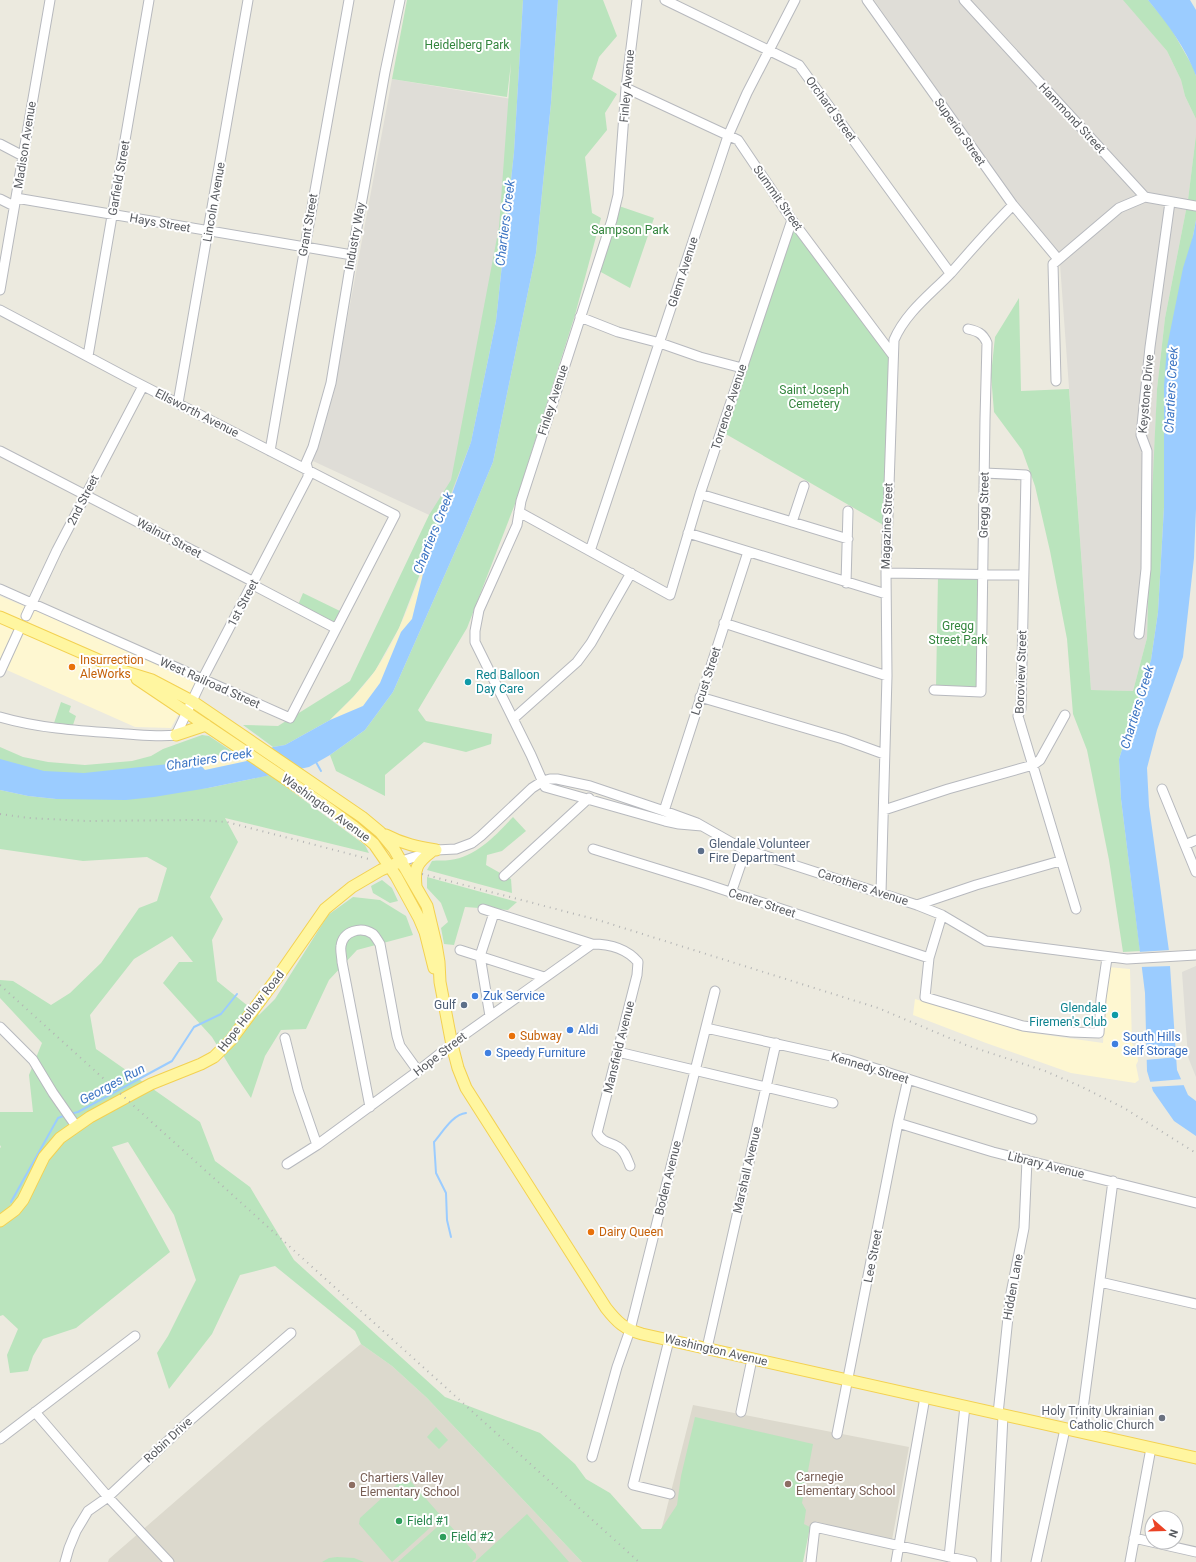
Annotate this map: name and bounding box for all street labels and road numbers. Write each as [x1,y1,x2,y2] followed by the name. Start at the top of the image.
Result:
[617,49,637,123] street label: Finley Avenue
[803,74,859,144] street label: Orchard Street
[1036,80,1108,156] street label: Hammond Street
[932,95,989,169] street label: Superior Street
[11,100,39,190] street label: Madison Avenue
[105,139,133,217] street label: Garfield Street
[200,161,228,243] street label: Lincoln Avenue
[750,163,806,233] street label: Summit Street
[296,192,320,258] street label: Grant Street
[342,201,368,271] street label: Industry Way
[128,211,192,235] street label: Hays Street
[665,235,701,309] street label: Glenn Avenue
[1136,354,1156,434] street label: Keystone Drive
[709,362,749,452] street label: Torrence Avenue
[535,363,571,437] street label: Finley Avenue
[153,386,241,440] street label: Ellsworth Avenue
[64,472,102,528] street label: 2nd Street
[976,472,992,538] street label: Gregg Street
[878,482,896,570] street label: Magazine Street
[134,515,204,561] street label: Walnut Street
[225,577,261,629] street label: 1st Street
[1013,630,1029,714] street label: Boroview Street
[688,645,724,717] street label: Locust Street
[158,655,262,711] street label: West Railroad Street
[279,771,373,845] street label: Washington Avenue
[816,866,910,908] street label: Carothers Avenue
[727,886,797,920] street label: Center Street
[215,968,287,1054] street label: Hope Hollow Road
[601,999,637,1095] street label: Mansfield Avenue
[411,1029,469,1079] street label: Hope Street
[829,1050,911,1086] street label: Kennedy Street
[730,1125,764,1215] street label: Marshall Avenue
[652,1139,684,1217] street label: Boden Avenue
[1006,1149,1086,1181] street label: Library Avenue
[861,1228,885,1284] street label: Lee Street
[1000,1253,1026,1321] street label: Hidden Lane
[663,1331,769,1369] street label: Washington Avenue
[141,1414,195,1466] street label: Robin Drive

